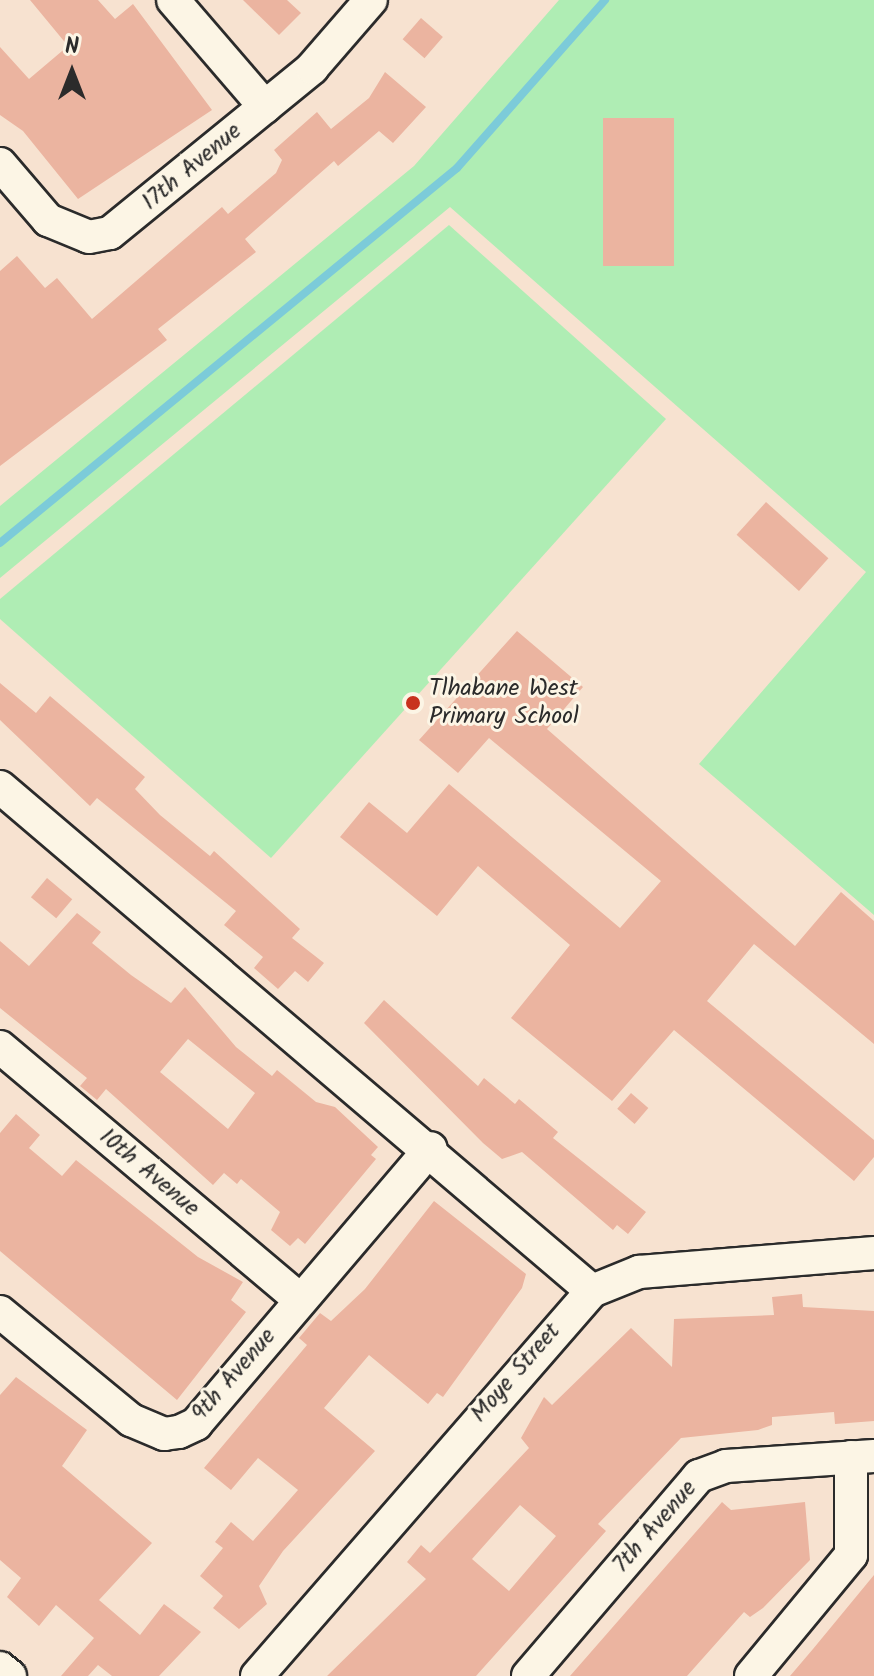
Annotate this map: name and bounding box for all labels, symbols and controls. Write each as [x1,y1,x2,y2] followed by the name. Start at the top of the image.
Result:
[65,30,79,65] text: N
[32,32,112,112] north arrow
[136,117,248,217] street label: 17th Avenue
[429,675,579,731] place label: Tlhabane West Primary School
[404,694,422,712] marker: Tlhabane West Primary School
[93,1123,205,1223] street label: 10th Avenue
[465,1317,567,1429] street label: Moye Street
[186,1322,282,1428] street label: 9th Avenue
[607,1475,703,1579] street label: 7th Avenue

